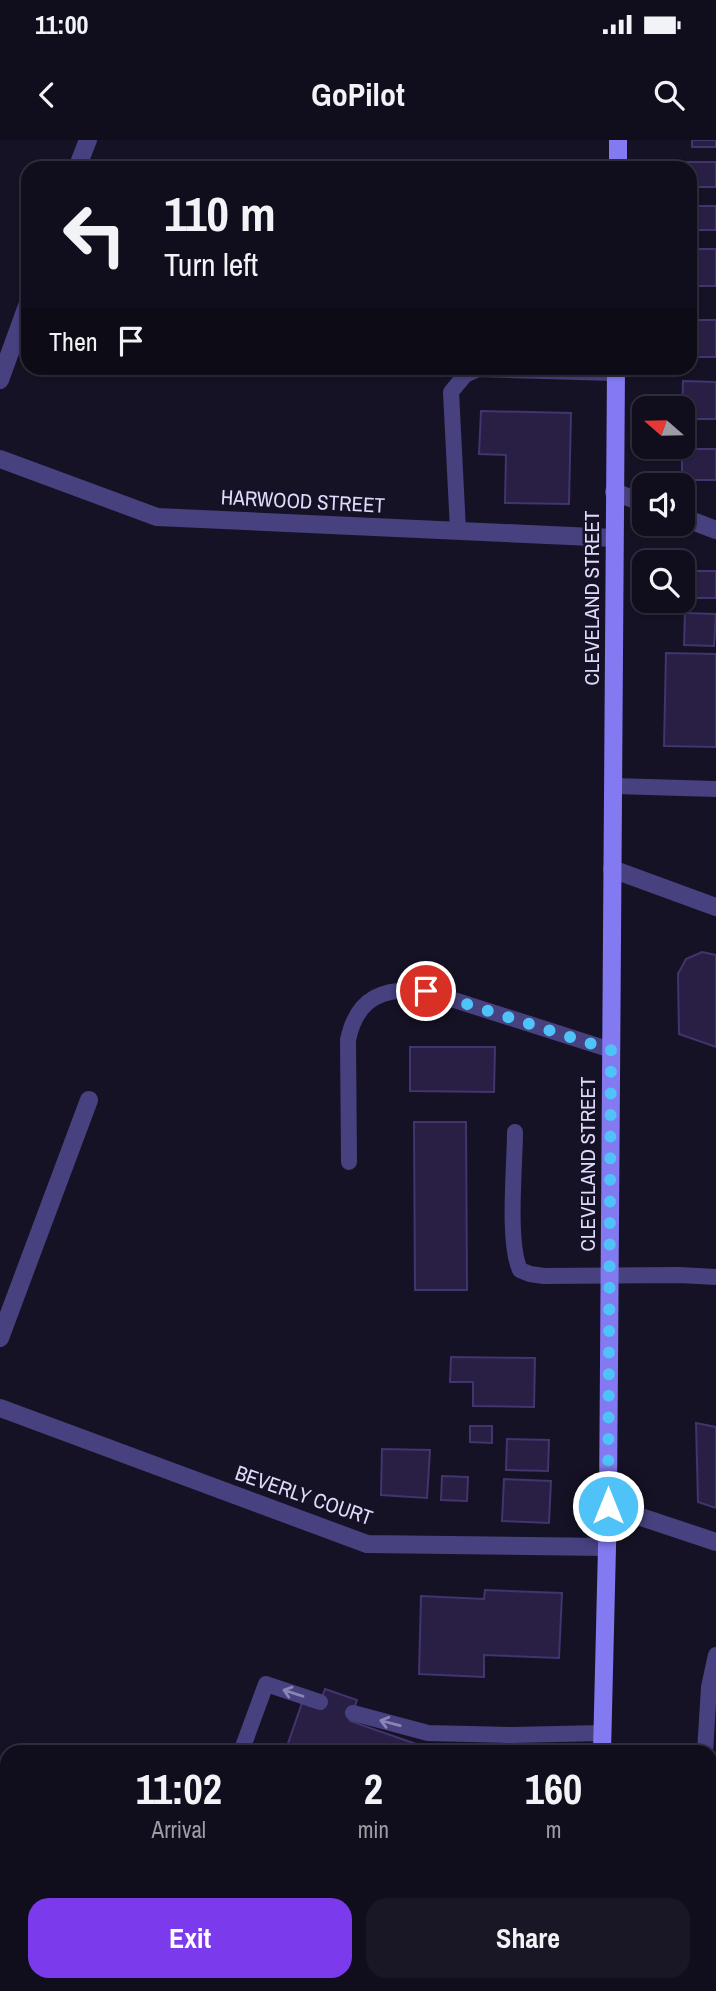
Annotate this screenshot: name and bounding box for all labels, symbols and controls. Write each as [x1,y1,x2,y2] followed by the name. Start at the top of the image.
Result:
[35,7,88,42] text: 11:00
[311,73,405,116] text: GoPilot
[28,76,66,114] icon: back
[650,76,688,114] icon: search
[164,180,276,246] text: 110 m
[49,189,140,280] icon: left
[164,243,258,286] text: Turn left
[112,322,150,360] icon: arrive
[49,324,98,359] text: Then
[632,396,695,458] north arrow
[632,396,695,613] map controls
[632,473,695,536] button: sound
[220,482,386,520] street label: HARWOOD STREET
[577,510,606,686] street label: CLEVELAND STREET
[632,550,695,613] button: search
[396,961,456,1021] pin
[407,972,445,1010] icon: arrive
[573,1076,602,1252] street label: CLEVELAND STREET
[231,1458,377,1532] street label: BEVERLY COURT
[571,1469,645,1543] position arrow
[282,1686,304,1699] one-way arrow
[380,1716,402,1729] one-way arrow
[136,1761,222,1817] text: 11:02
[364,1761,383,1817] text: 2
[525,1761,582,1817] text: 160
[152,1814,206,1845] text: Arrival
[358,1814,389,1845] text: min
[546,1814,561,1845] text: m
[28,1898,352,1978] button: Exit
[366,1898,690,1978] button: Share

